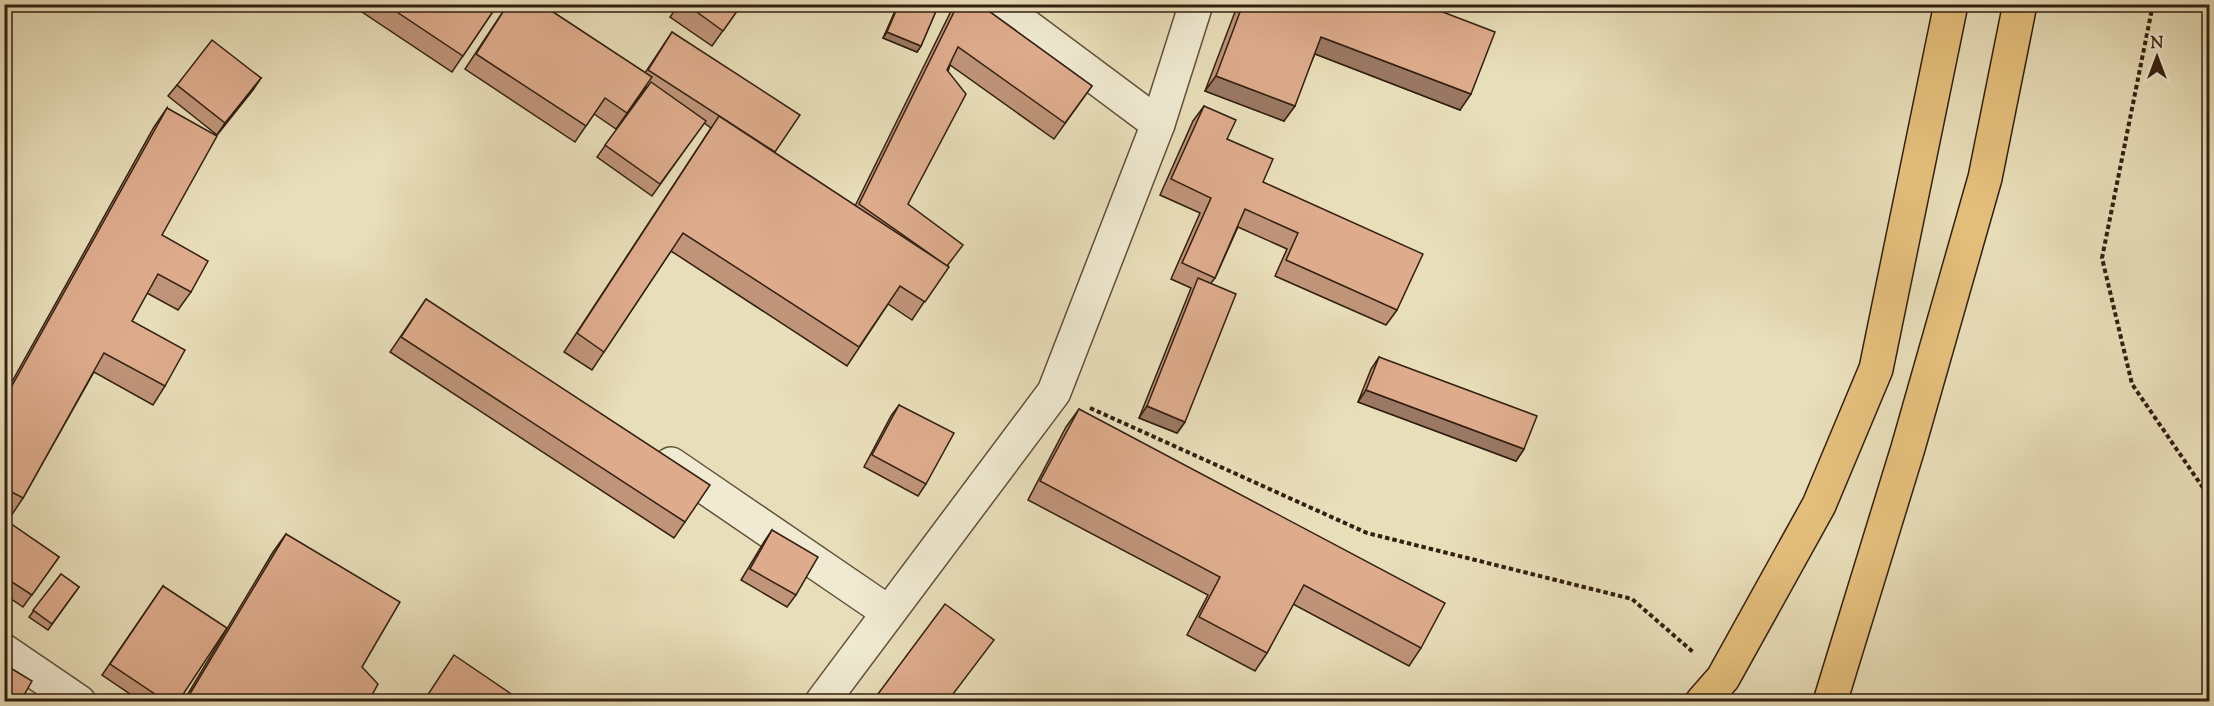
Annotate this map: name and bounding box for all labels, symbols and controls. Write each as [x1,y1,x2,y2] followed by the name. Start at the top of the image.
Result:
[2127,27,2187,87] north arrow
[2151,33,2164,56] text: N

